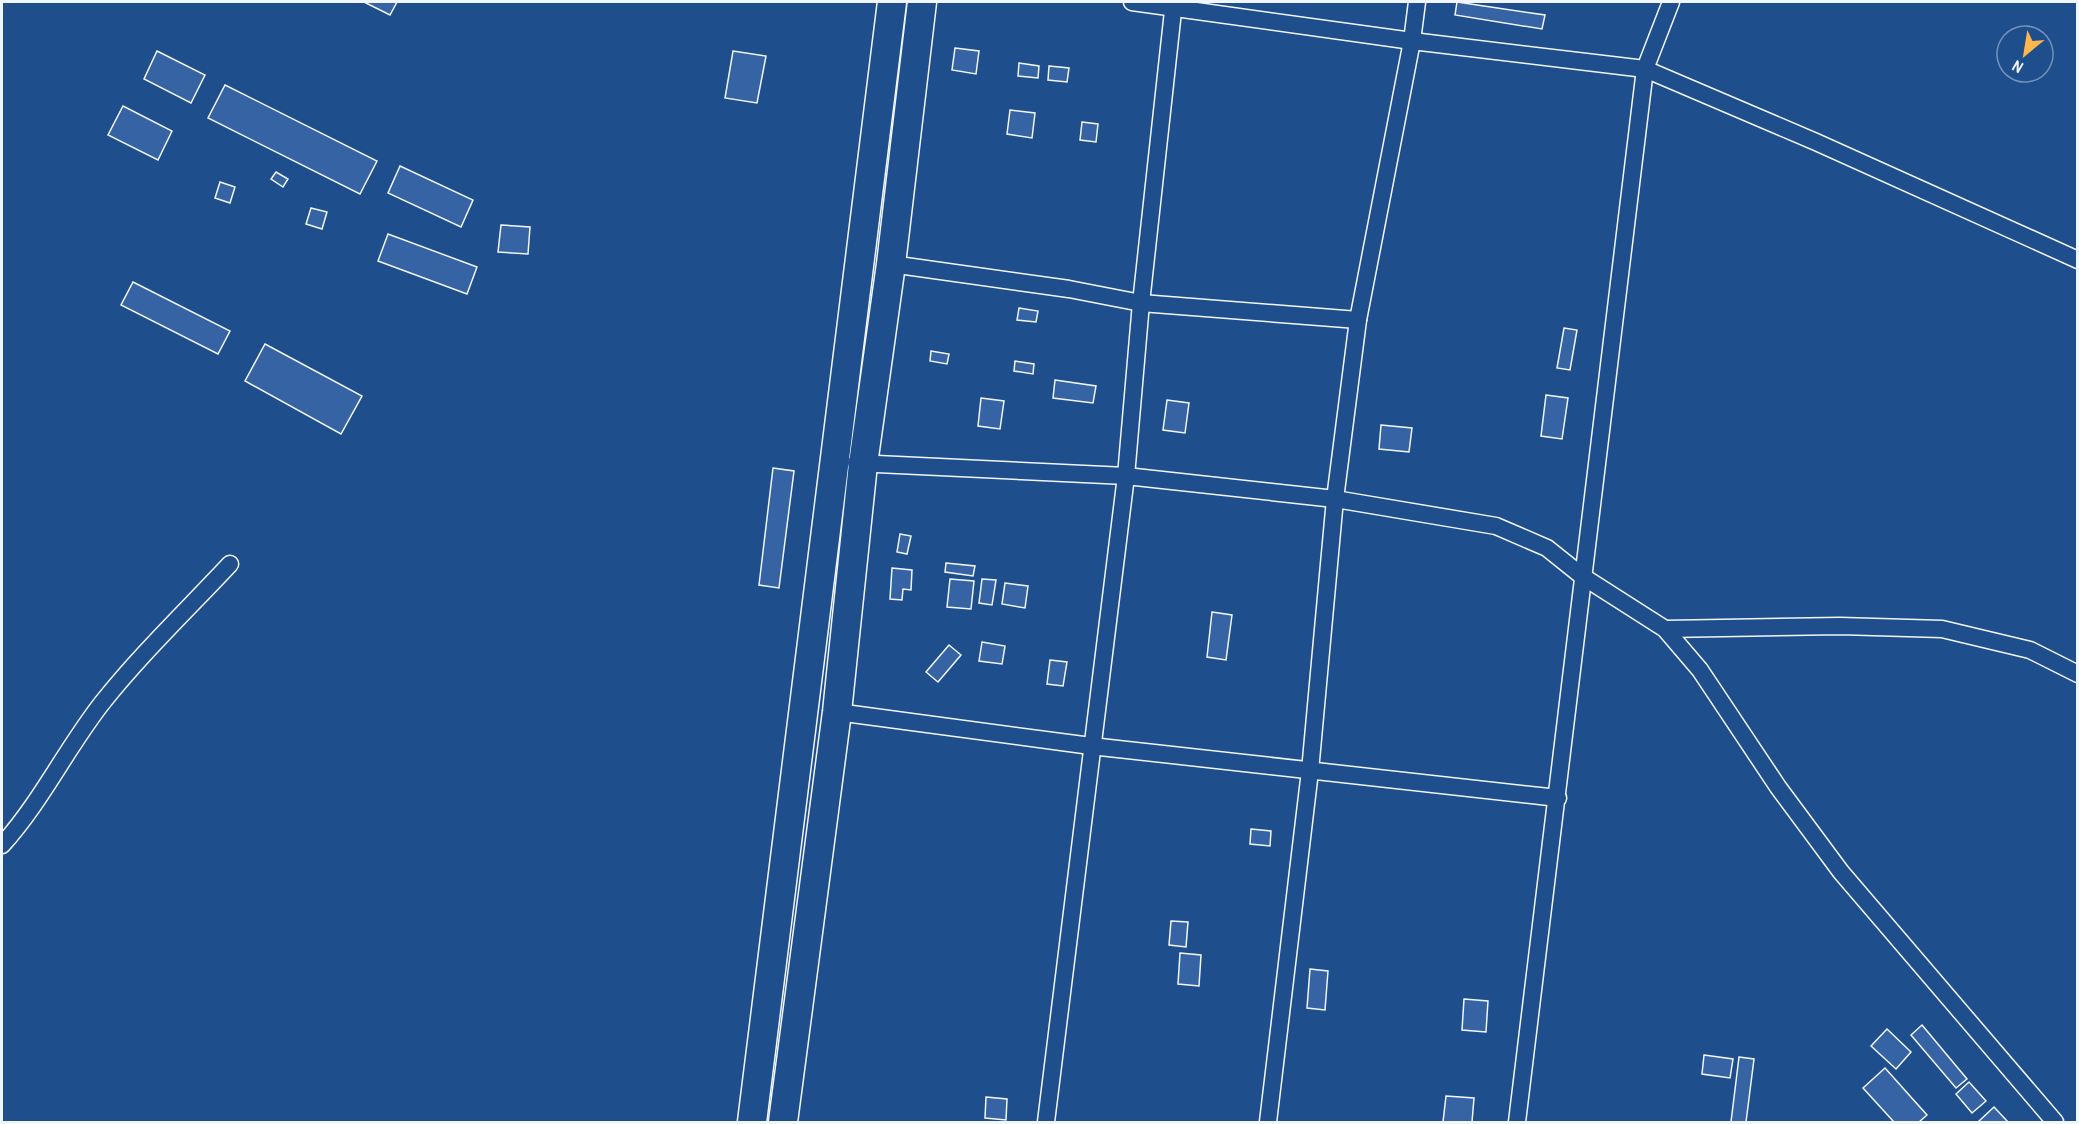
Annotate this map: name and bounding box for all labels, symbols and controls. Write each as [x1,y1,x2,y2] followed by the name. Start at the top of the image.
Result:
[1995,24,2055,84] north arrow
[2008,55,2027,79] text: N

